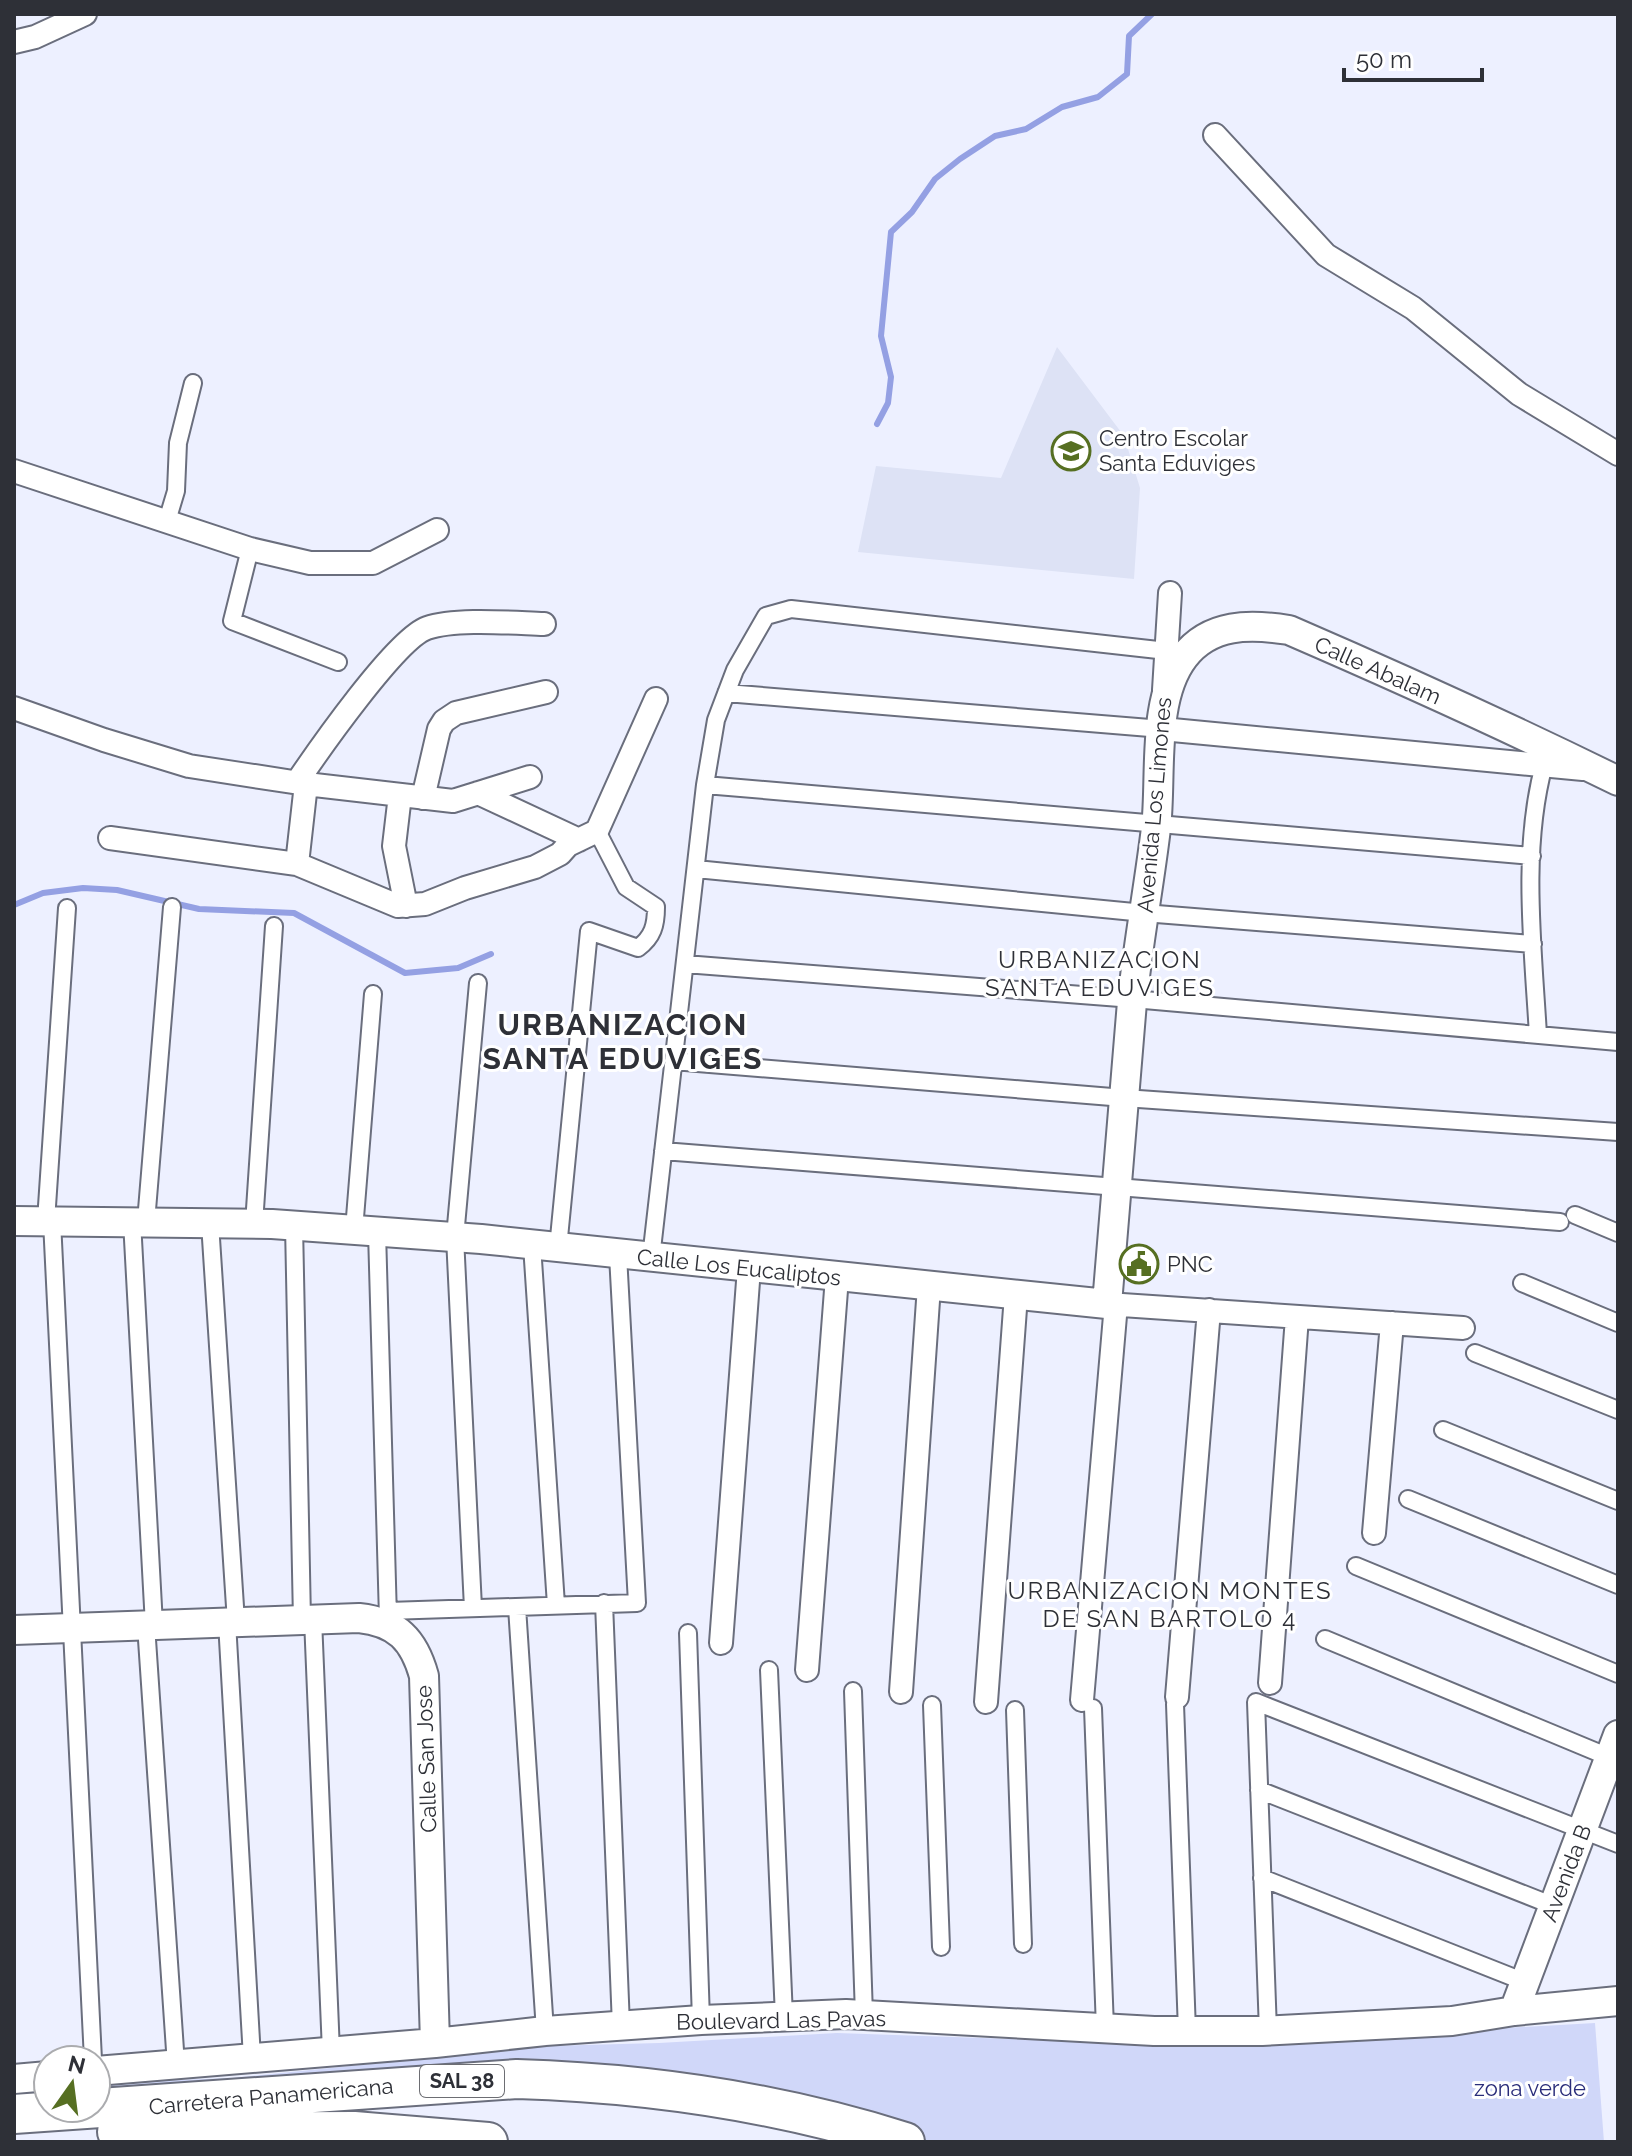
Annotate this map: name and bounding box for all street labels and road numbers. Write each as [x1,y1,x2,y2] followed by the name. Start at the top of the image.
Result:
[1311,631,1445,709] street label: Calle Abalam
[1132,696,1176,914] street label: Avenida Los Limones
[636,1243,842,1291] street label: Calle Los Eucaliptos
[410,1685,442,1833] street label: Calle San Jose
[1536,1821,1596,1925] street label: Avenida B
[676,2005,886,2035] street label: Boulevard Las Pavas
[420,2065,504,2097] road number: SAL 38
[148,2072,394,2120] street label: Carretera Panamericana

